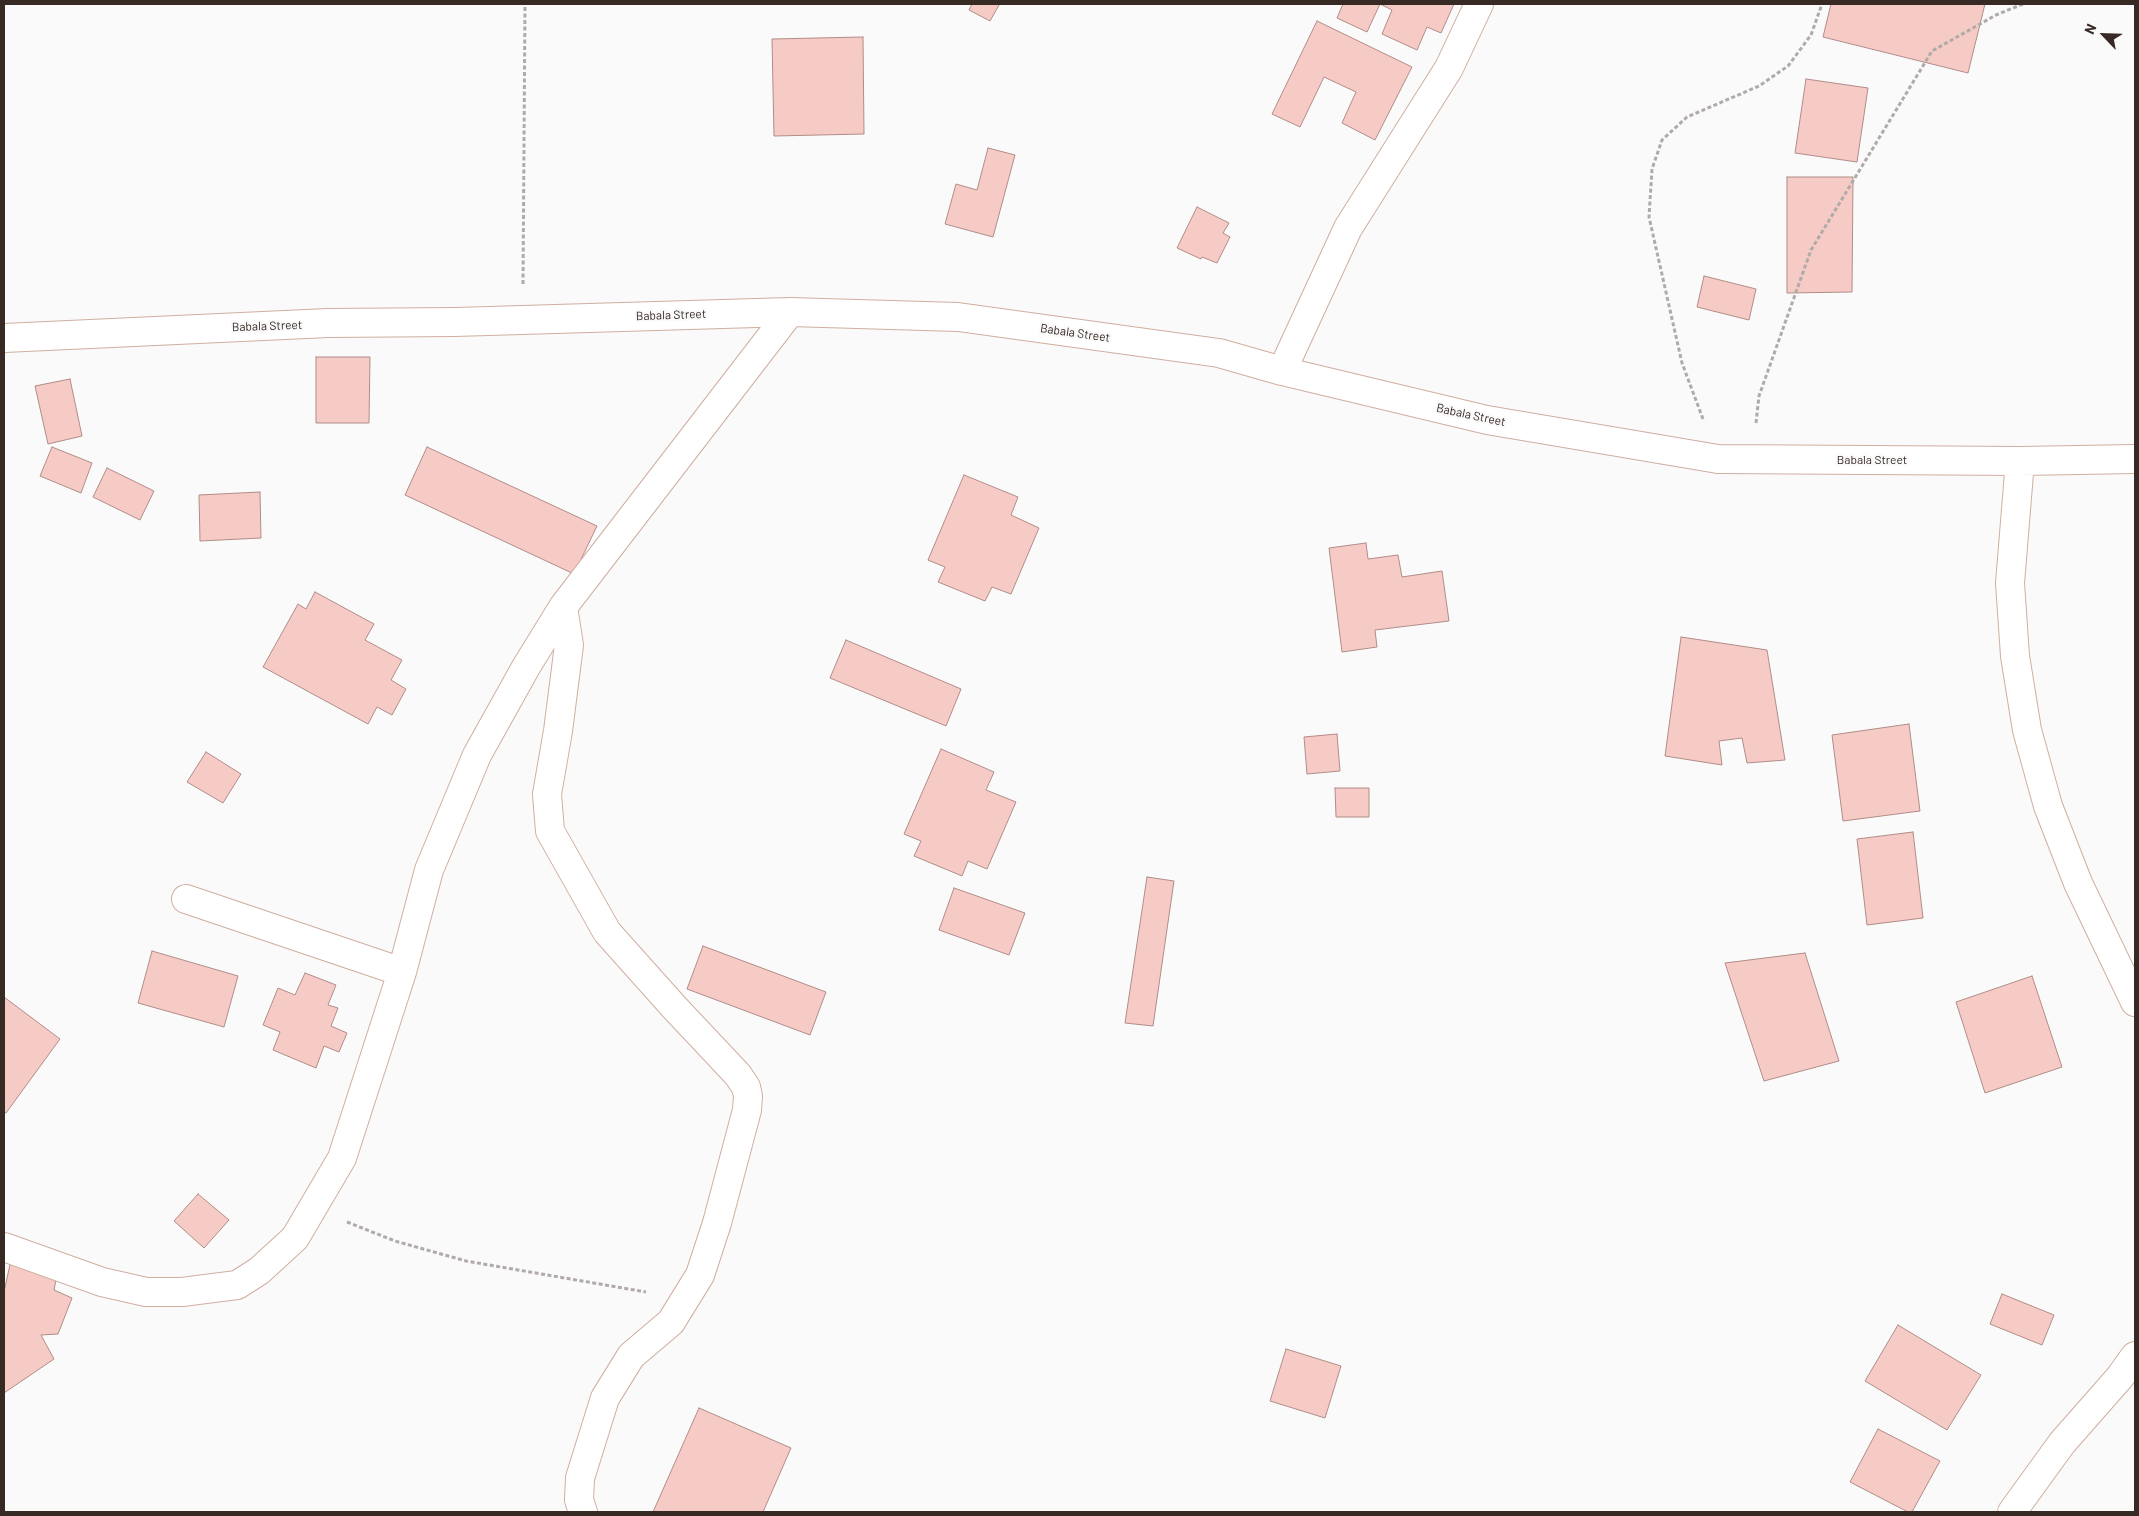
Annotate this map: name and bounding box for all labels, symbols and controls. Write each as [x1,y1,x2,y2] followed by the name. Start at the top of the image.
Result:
[2079,10,2129,60] north arrow
[2080,21,2099,36] text: N
[636,307,706,323] street label: Babala Street
[232,318,302,334] street label: Babala Street
[1039,321,1111,345] street label: Babala Street
[1435,401,1507,429] street label: Babala Street
[1837,453,1907,467] street label: Babala Street

